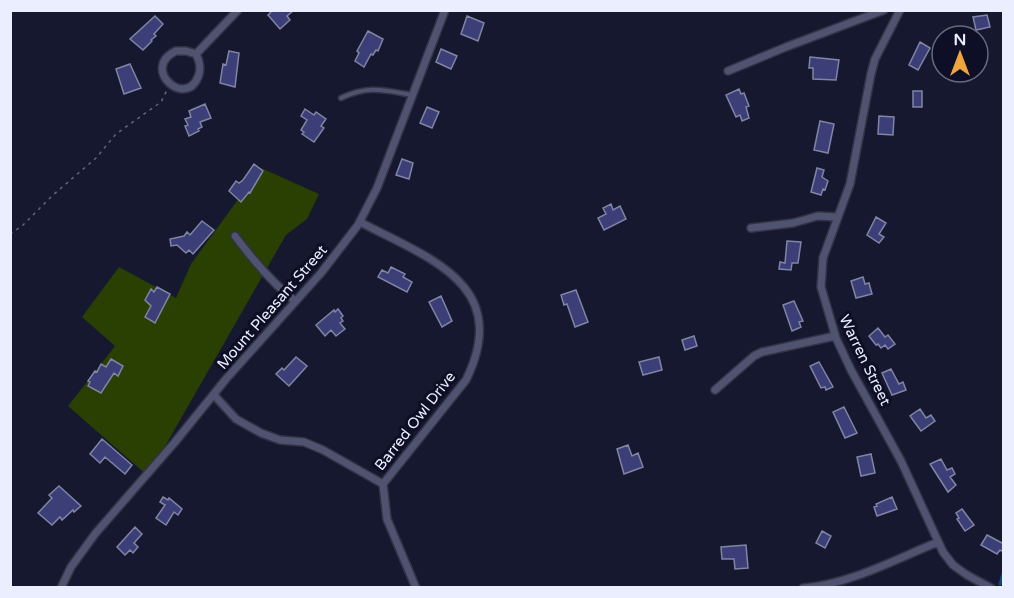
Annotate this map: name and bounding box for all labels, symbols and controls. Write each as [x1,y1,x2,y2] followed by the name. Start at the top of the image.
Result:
[930,24,990,84] north arrow
[954,30,966,50] text: N
[213,241,331,373] street label: Mount Pleasant Street
[835,312,895,409] street label: Warren Street
[371,368,459,474] street label: Barred Owl Drive

